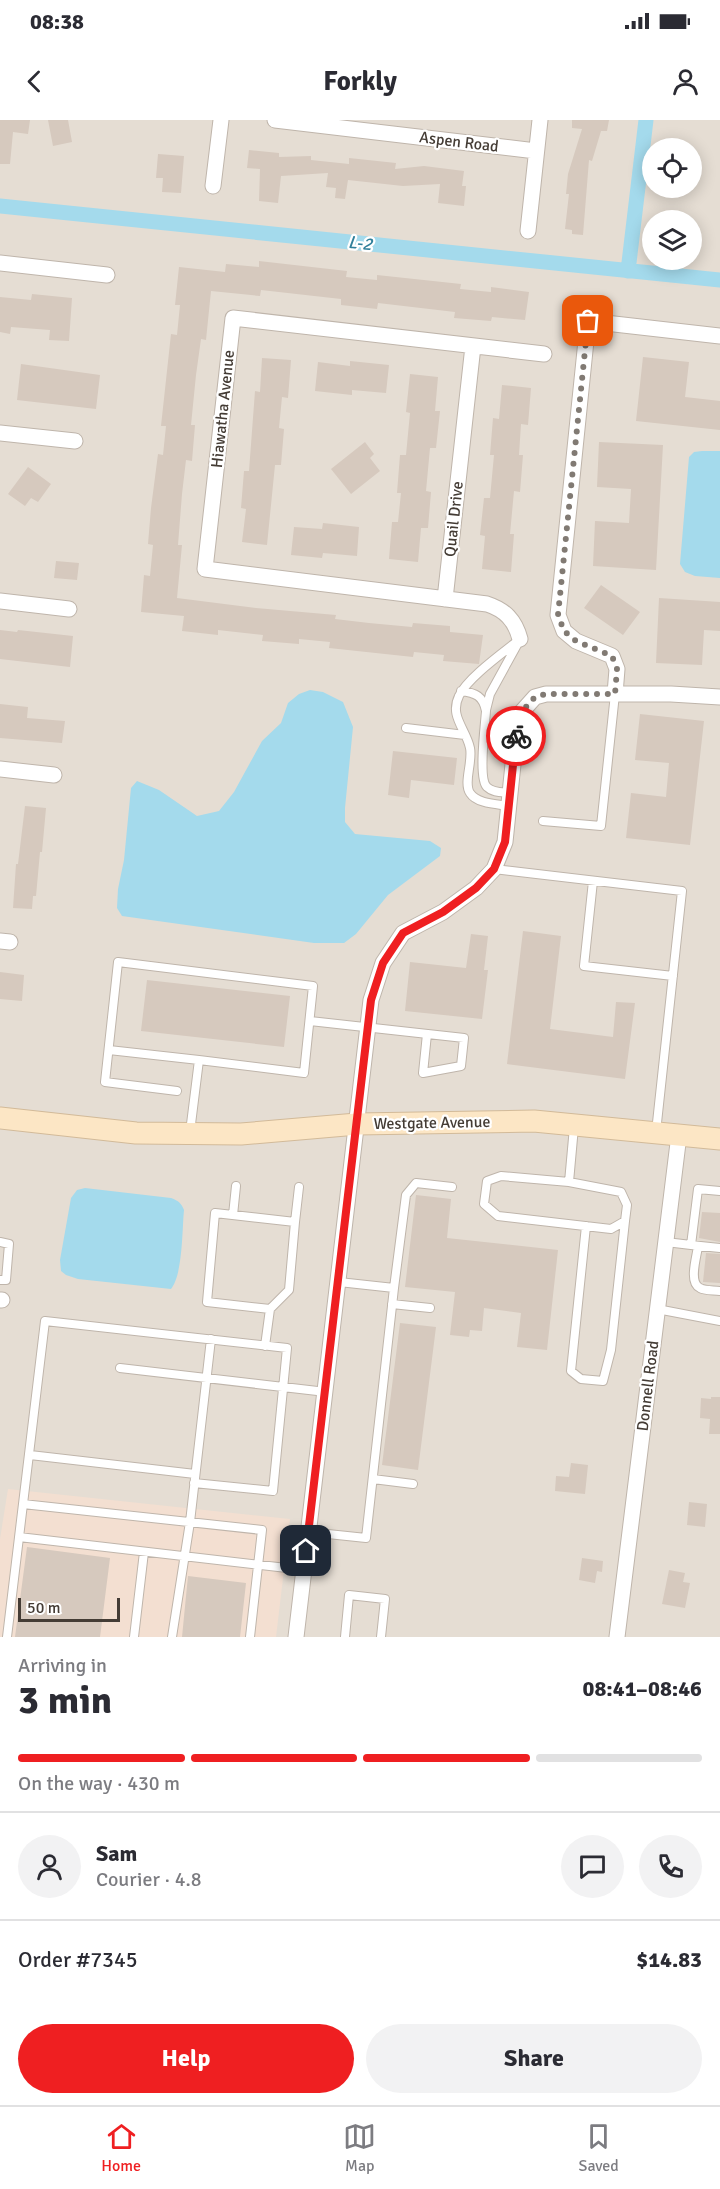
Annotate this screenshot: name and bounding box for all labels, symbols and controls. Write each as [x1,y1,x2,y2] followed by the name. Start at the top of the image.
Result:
[30,8,84,35] text: 08:38
[18,65,51,98] icon: back
[323,65,397,98] text: Forkly
[669,65,702,98] icon: person
[418,127,500,157] street label: Aspen Road
[642,138,702,270] map controls
[642,138,702,198] button: locate
[642,210,702,270] button: layers
[347,231,374,255] water label: L-2
[562,295,613,346] pin
[571,304,604,337] icon: bag
[207,349,239,469] street label: Hiawatha Avenue
[440,480,468,558] street label: Quail Drive
[486,706,546,766] courier
[500,720,533,753] icon: bike
[373,1112,491,1134] street label: Westgate Avenue
[633,1340,663,1432] street label: Donnell Road
[280,1525,331,1576] pin
[289,1534,322,1567] icon: home
[18,1595,120,1622] scale bar
[27,1598,61,1618] text: 50 m
[18,1653,107,1678] text: Arriving in
[583,1675,702,1702] text: 08:41–08:46
[18,1676,112,1724] text: 3 min
[18,1771,180,1796] text: On the way · 430 m
[18,1835,81,1898] button: person
[561,1835,624,1898] button: chat
[639,1835,702,1898] button: phone
[96,1840,137,1867] text: Sam
[96,1867,202,1892] text: Courier · 4.8
[18,1946,138,1973] text: Order #7345
[636,1946,702,1973] text: $14.83
[18,2024,354,2093] button: Help
[366,2024,702,2093] button: Share
[101,2120,141,2176] tab: Home
[343,2120,376,2176] tab: Map
[579,2120,619,2176] tab: Saved

